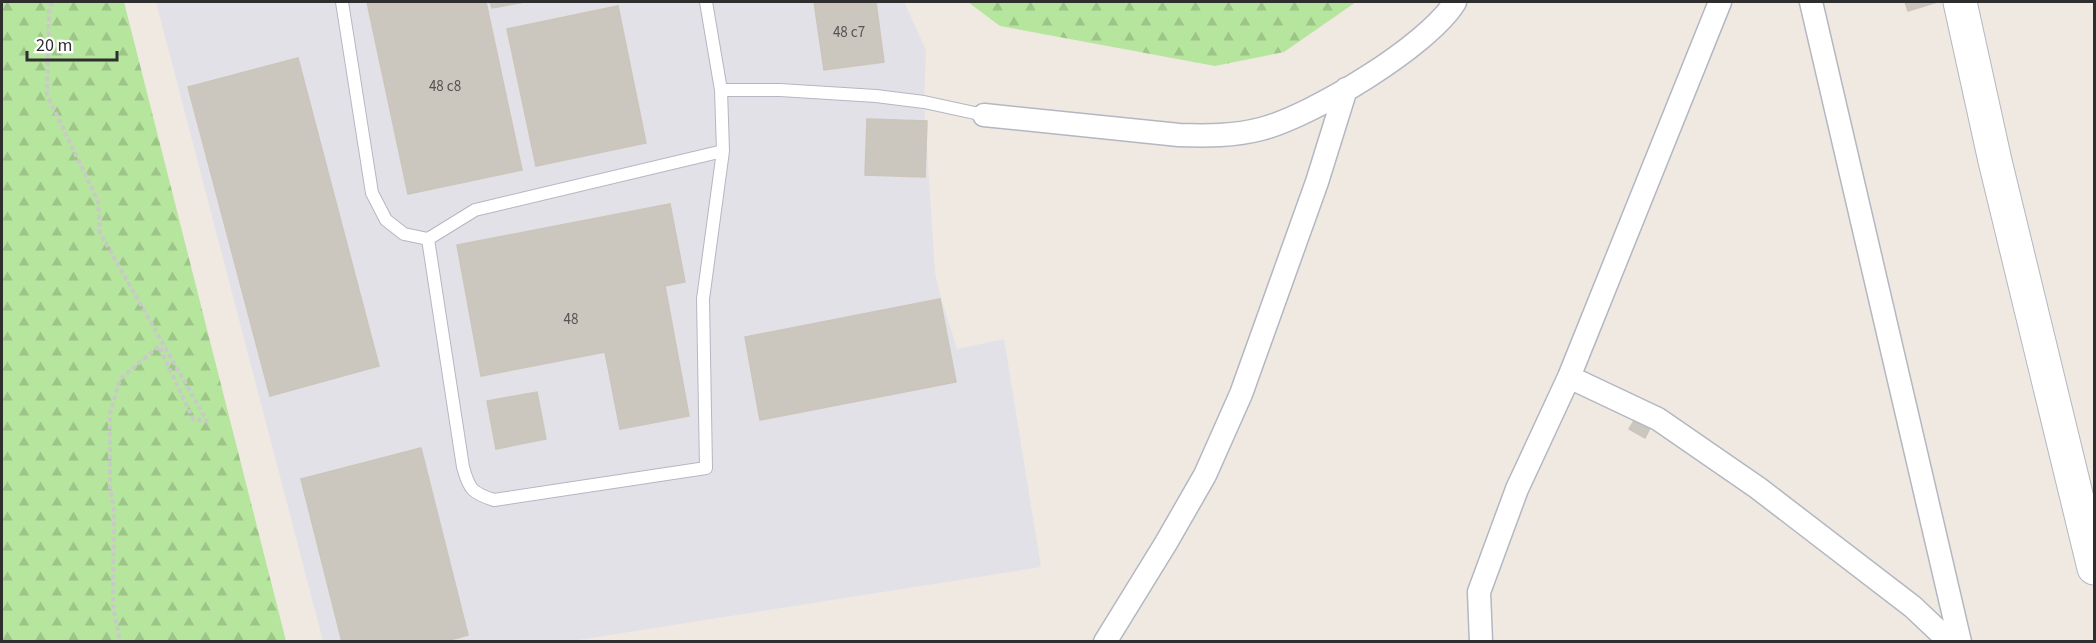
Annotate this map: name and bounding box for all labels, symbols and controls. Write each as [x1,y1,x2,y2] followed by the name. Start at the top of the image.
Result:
[833,22,865,43] house number: 48 с7
[27,24,117,62] scale bar
[36,33,72,58] text: 20 m
[429,76,461,97] house number: 48 с8
[564,309,578,330] house number: 48

